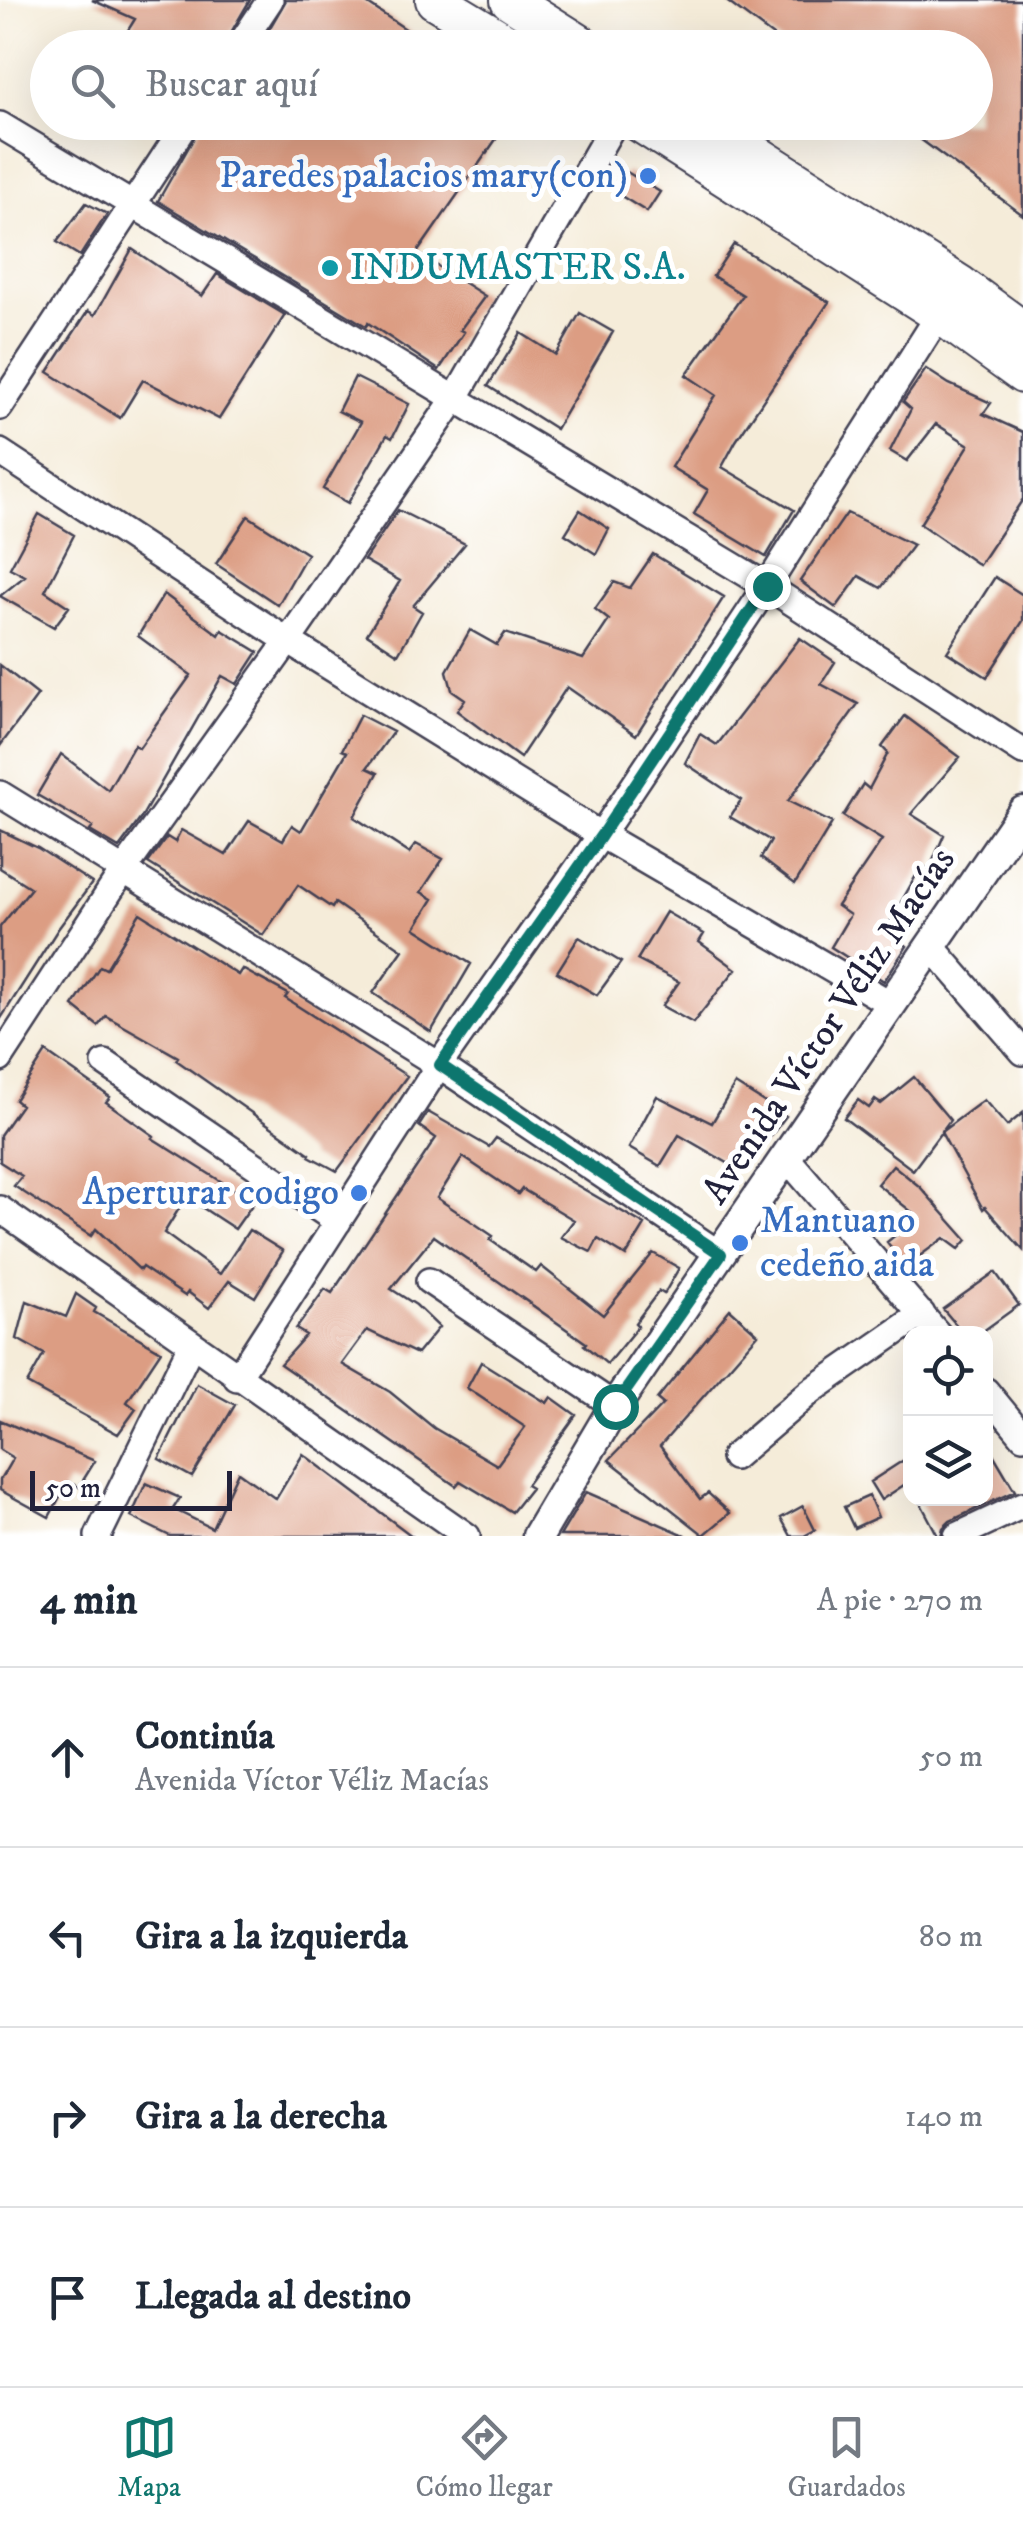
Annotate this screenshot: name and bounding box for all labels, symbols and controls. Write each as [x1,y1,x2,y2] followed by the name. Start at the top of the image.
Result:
[30,30,993,140] search box
[65,58,120,113] icon: search
[145,61,318,109] text: Buscar aquí
[219,152,628,200] place label: Paredes palacios mary(con)
[637,165,659,187] marker: Paredes palacios mary(con)
[350,244,686,292] place label: INDUMASTER S.A.
[319,257,341,279] marker: INDUMASTER S.A.
[745,564,791,610] route end
[692,838,966,1214] street label: Avenida Víctor Véliz Macías
[82,1169,339,1217] place label: Aperturar codigo
[348,1182,370,1204] marker: Aperturar codigo
[760,1197,934,1289] place label: Mantuano cedeño aida
[729,1232,751,1254] marker: Mantuano cedeño aida
[903,1326,993,1506] map controls
[903,1326,993,1416] button: locate
[593,1384,639,1430] route start
[903,1416,993,1506] button: layers
[30,1466,232,1510] scale bar
[45,1471,101,1506] text: 50 m
[40,1575,138,1627] text: 4 min
[817,1581,983,1621] text: A pie · 270 m
[135,1713,275,1761] text: Continúa
[40,1730,95,1785] icon: ahead
[919,1737,983,1777] text: 50 m
[135,1761,489,1801] text: Avenida Víctor Véliz Macías
[40,1910,95,1965] icon: left
[135,1913,408,1961] text: Gira a la izquierda
[919,1917,983,1957] text: 80 m
[40,2090,95,2145] icon: right
[135,2093,387,2141] text: Gira a la derecha
[905,2097,983,2137] text: 140 m
[40,2270,95,2325] icon: arrive
[135,2273,411,2321] text: Llegada al destino
[117,2410,181,2505] tab: Mapa
[416,2410,553,2505] tab: Cómo llegar
[787,2410,906,2505] tab: Guardados

